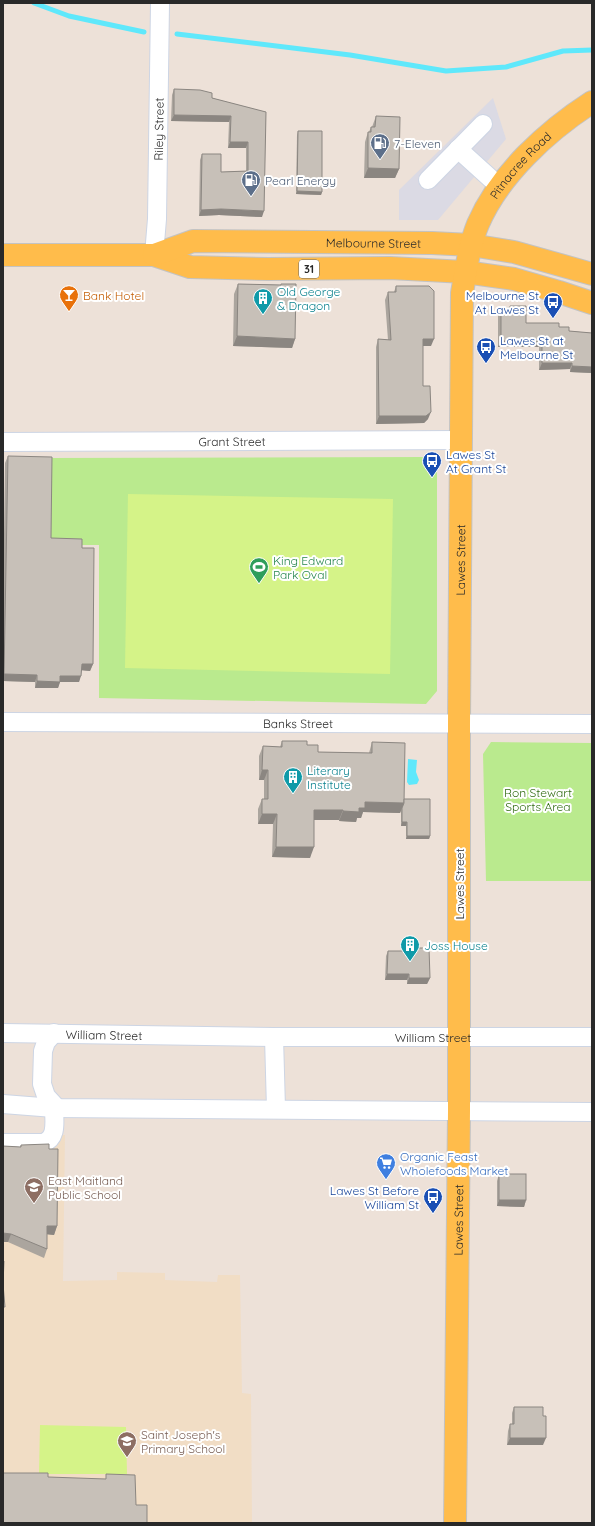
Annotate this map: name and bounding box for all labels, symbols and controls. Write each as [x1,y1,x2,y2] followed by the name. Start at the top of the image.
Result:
[150,98,166,161] street label: Riley Street
[486,128,554,201] street label: Pitnacree Road
[369,132,391,160] fuel station icon: 7-Eleven
[394,136,441,151] place label: 7-Eleven
[240,169,262,197] fuel station icon: Pearl Energy
[265,173,336,188] place label: Pearl Energy
[326,235,421,250] street label: Melbourne Street
[299,260,319,278] road number: 31
[58,284,80,312] bar icon: Bank Hotel
[277,284,340,313] place label: Old George & Dragon
[252,287,274,315] building icon: Old George & Dragon
[83,288,144,303] place label: Bank Hotel
[466,288,539,317] place label: Melbourne St At Lawes St
[542,291,564,319] bus stop icon: Melbourne St At Lawes St
[500,333,573,362] place label: Lawes St at Melbourne St
[475,336,497,364] bus stop icon: Lawes St at Melbourne St
[198,433,266,449] street label: Grant Street
[446,447,506,476] place label: Lawes St At Grant St
[421,450,443,478] bus stop icon: Lawes St At Grant St
[452,524,468,596] street label: Lawes Street
[273,553,343,582] place label: King Edward Park Oval
[248,556,270,584] sports icon: King Edward Park Oval
[263,715,333,731] street label: Banks Street
[307,763,351,792] place label: Literary Institute
[282,766,304,794] building icon: Literary Institute
[504,785,572,814] park label: Ron Stewart Sports Area
[452,848,467,920] street label: Lawes Street
[399,934,421,962] building icon: Joss House
[424,938,488,953] place label: Joss House
[66,1026,142,1043] street label: William Street
[395,1030,471,1045] street label: William Street
[400,1149,508,1178] place label: Organic Feast Wholefoods Market
[375,1152,397,1180] supermarket icon: Organic Feast Wholefoods Market
[48,1173,123,1202] place label: East Maitland Public School
[23,1176,45,1204] school or university icon: East Maitland Public School
[330,1183,419,1212] place label: Lawes St Before William St
[450,1184,466,1256] street label: Lawes Street
[422,1186,444,1214] bus stop icon: Lawes St Before William St
[141,1427,225,1456] place label: Saint Joseph's Primary School
[116,1430,138,1458] school or university icon: Saint Joseph's Primary School

